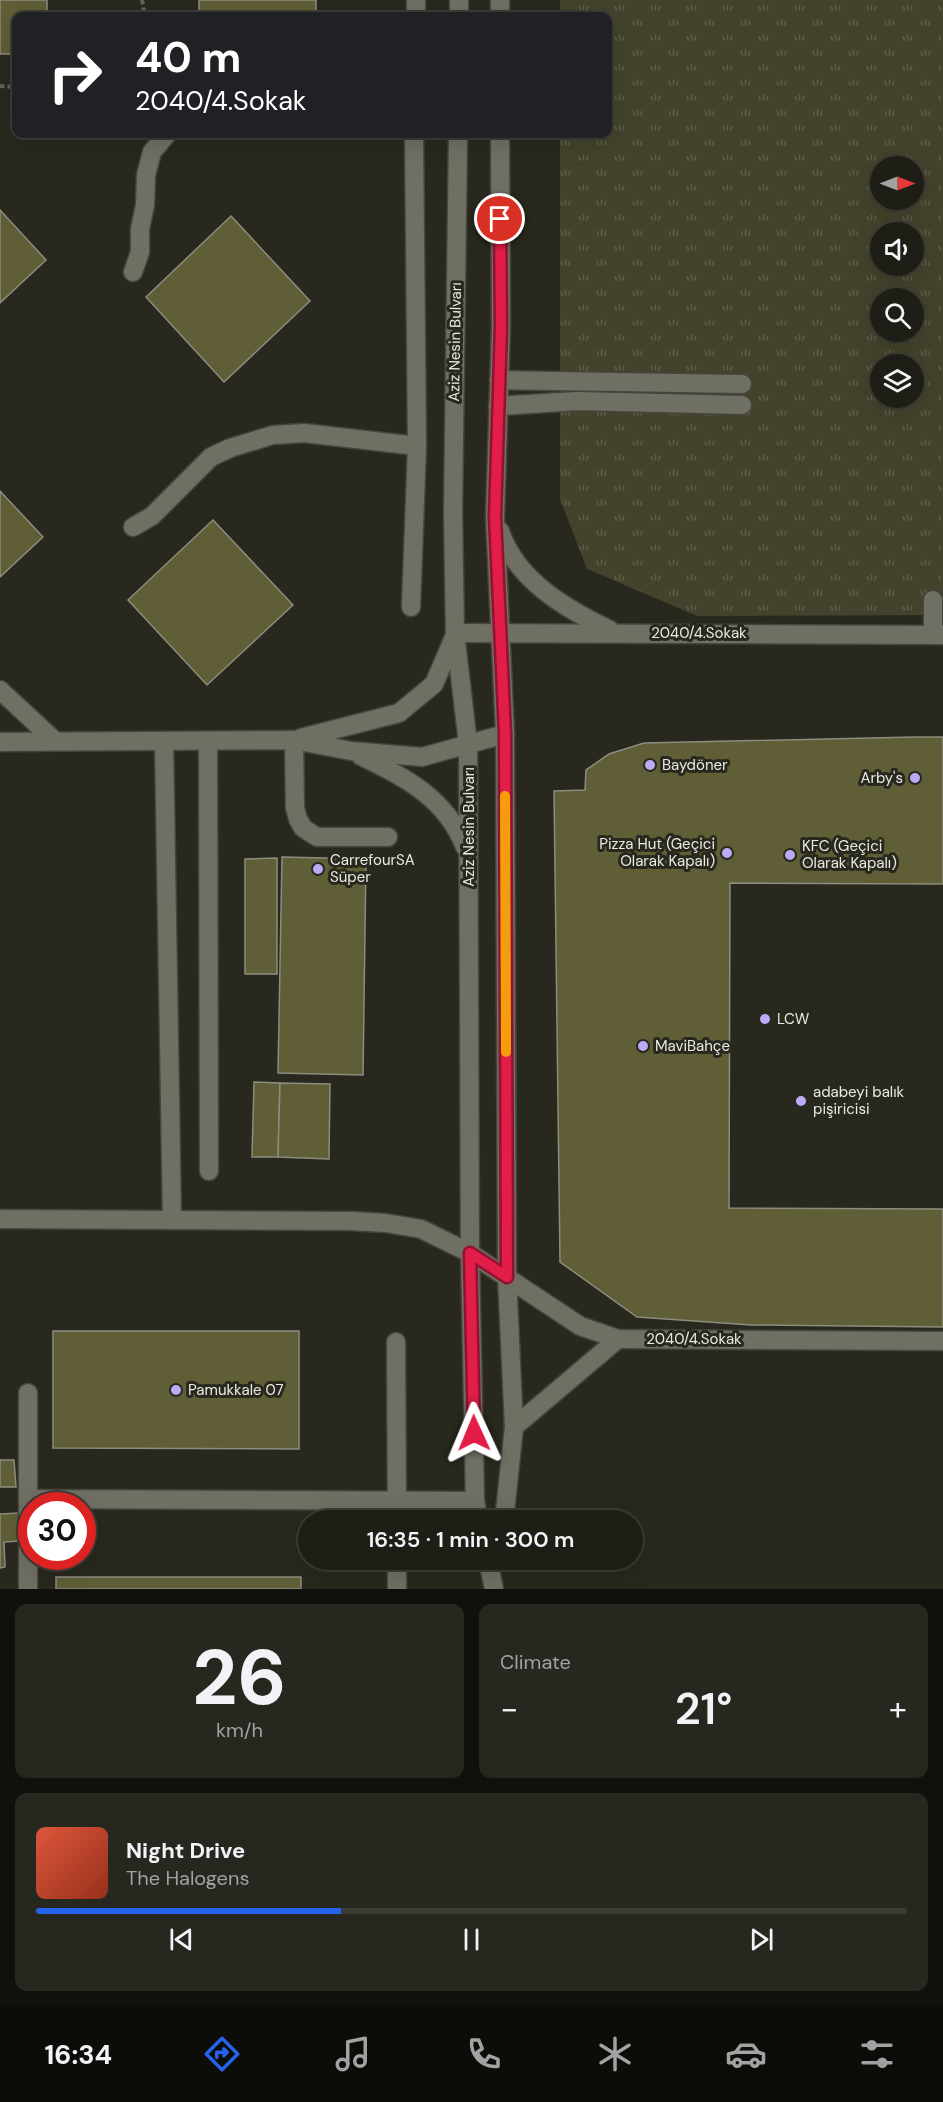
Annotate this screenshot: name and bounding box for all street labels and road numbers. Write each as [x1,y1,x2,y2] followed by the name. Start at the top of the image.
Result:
[444,282,466,402] street label: Aziz Nesin Bulvarı
[651,623,747,643] street label: 2040/4.Sokak
[459,767,479,887] street label: Aziz Nesin Bulvarı
[646,1329,742,1349] street label: 2040/4.Sokak

